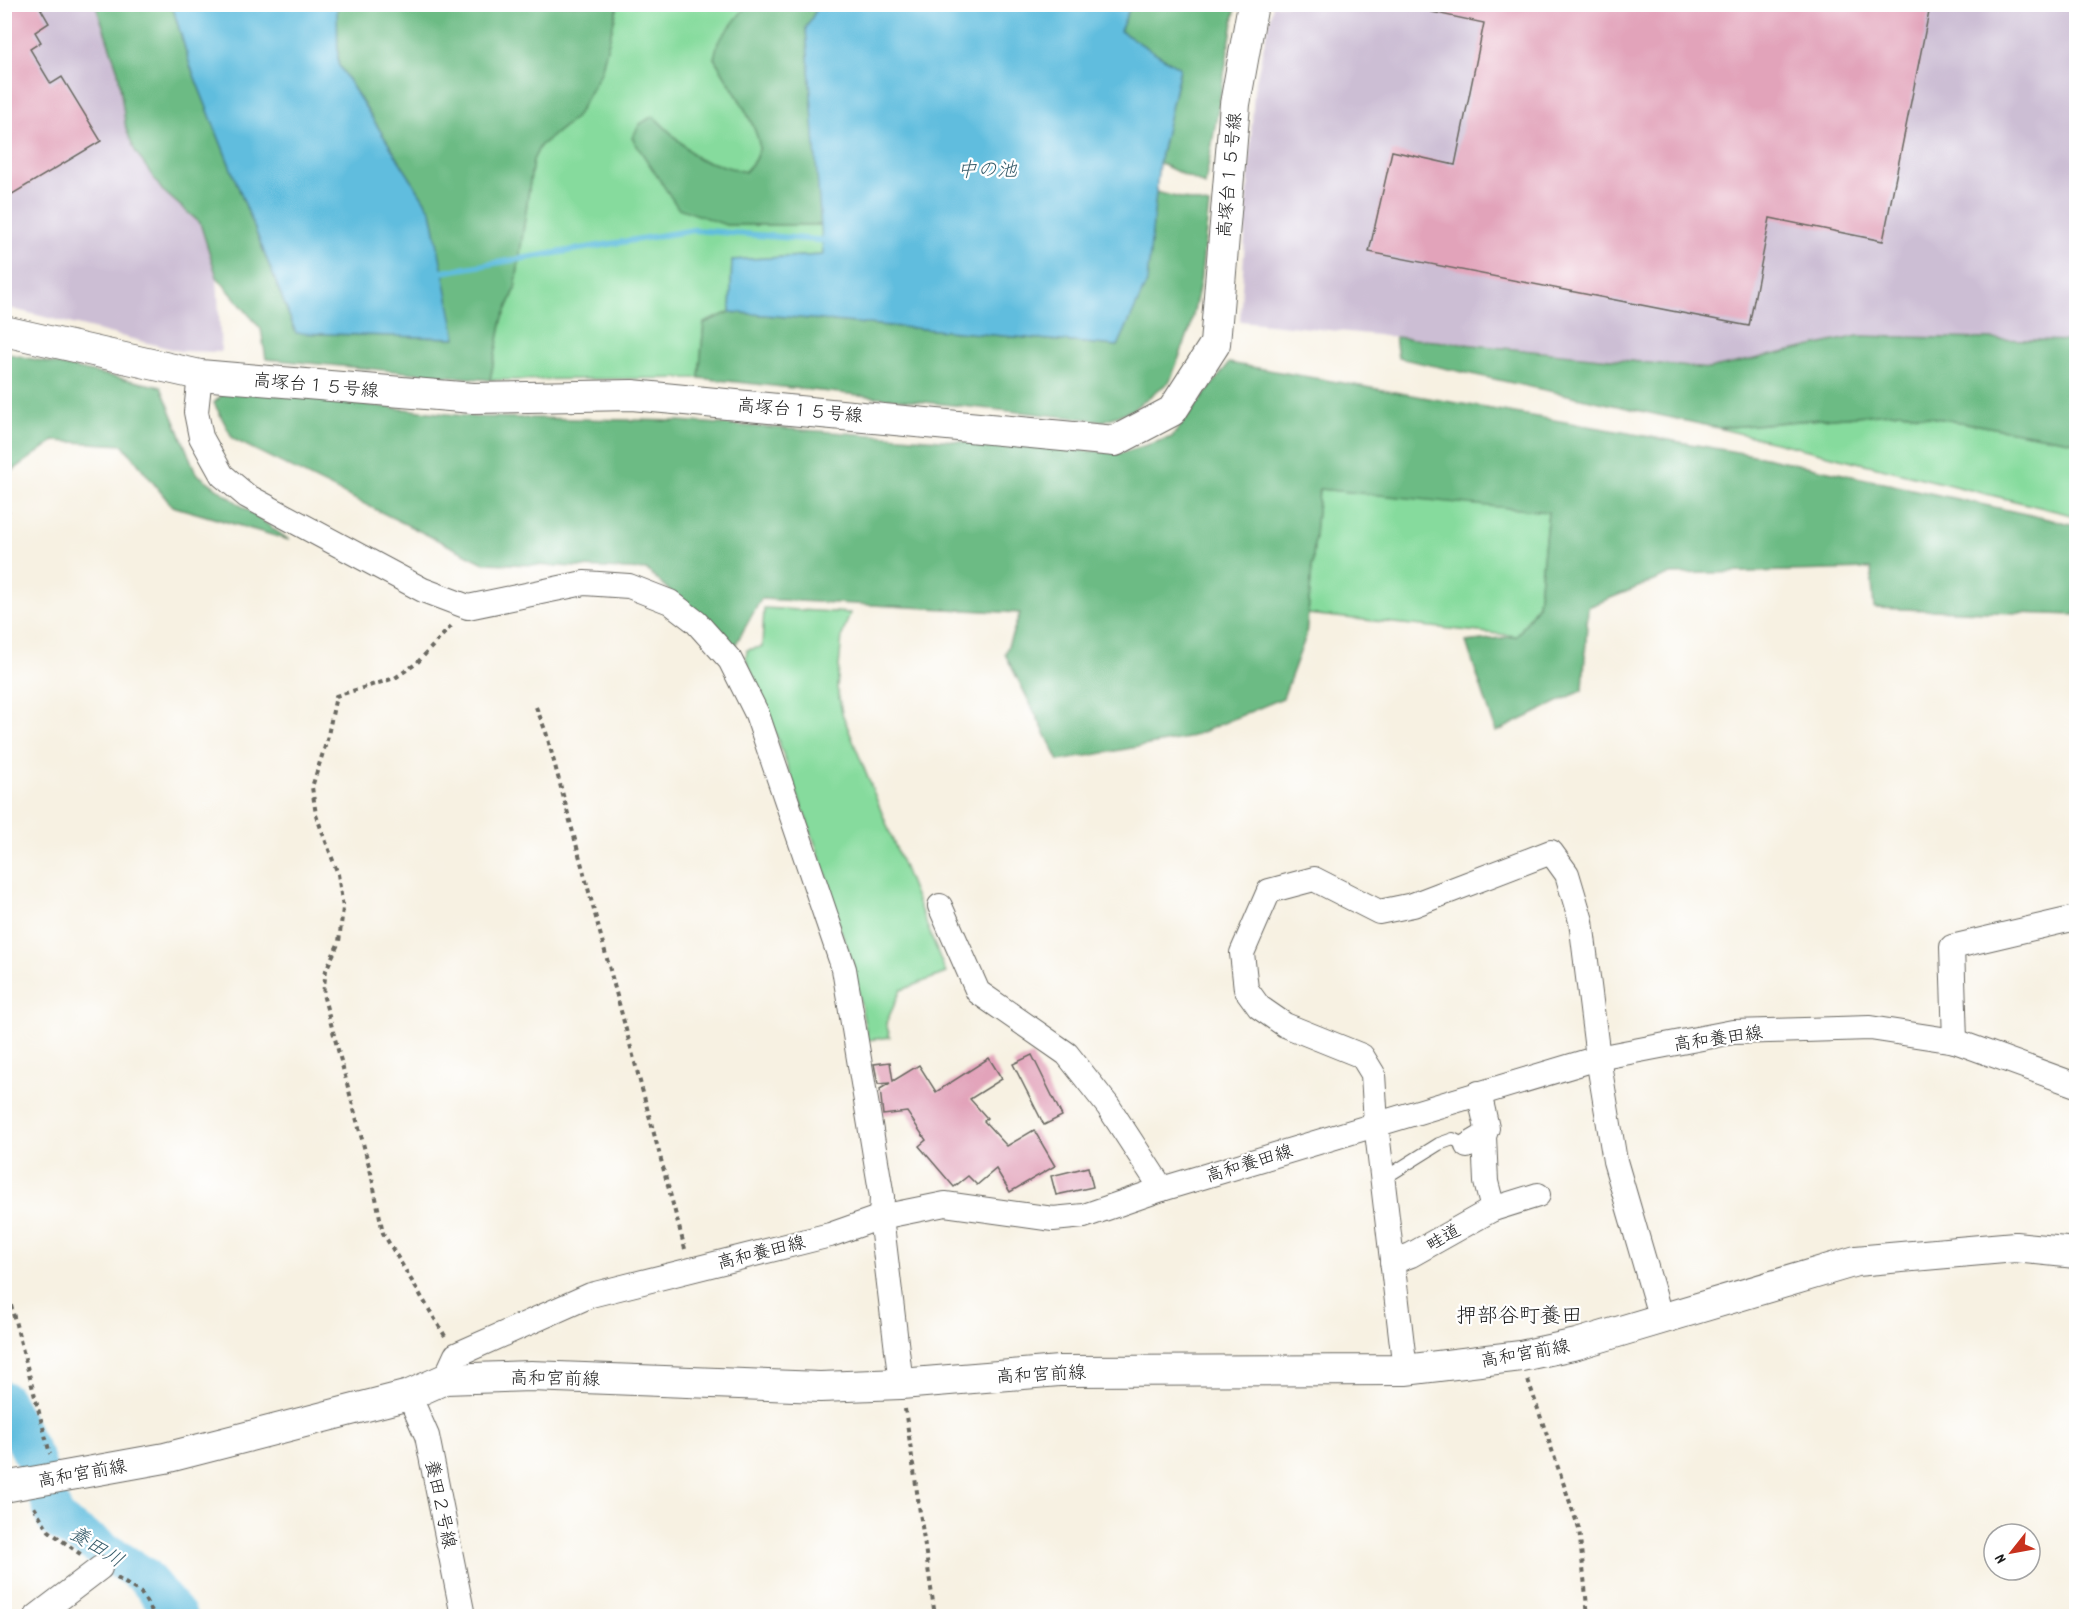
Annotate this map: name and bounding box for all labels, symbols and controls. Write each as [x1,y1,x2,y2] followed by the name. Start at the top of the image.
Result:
[1214,111,1249,239] street label: 高塚台１５号線
[957,158,1018,186] water label: 中の池
[252,370,380,405] street label: 高塚台１５号線
[736,395,864,430] street label: 高塚台１５号線
[1672,1022,1765,1059] street label: 高和養田線
[1203,1140,1296,1191] street label: 高和養田線
[1422,1220,1466,1259] street label: 畦道
[715,1231,808,1277] street label: 高和養田線
[1456,1303,1582,1333] district label: 押部谷町養田
[1479,1335,1572,1376] street label: 高和宮前線
[996,1362,1087,1391] street label: 高和宮前線
[510,1367,600,1394] street label: 高和宮前線
[36,1455,129,1496] street label: 高和宮前線
[417,1458,460,1551] street label: 養田２号線
[63,1521,128,1576] water label: 養田川
[1982,1522,2042,1582] north arrow
[1989,1549,2013,1568] text: N

